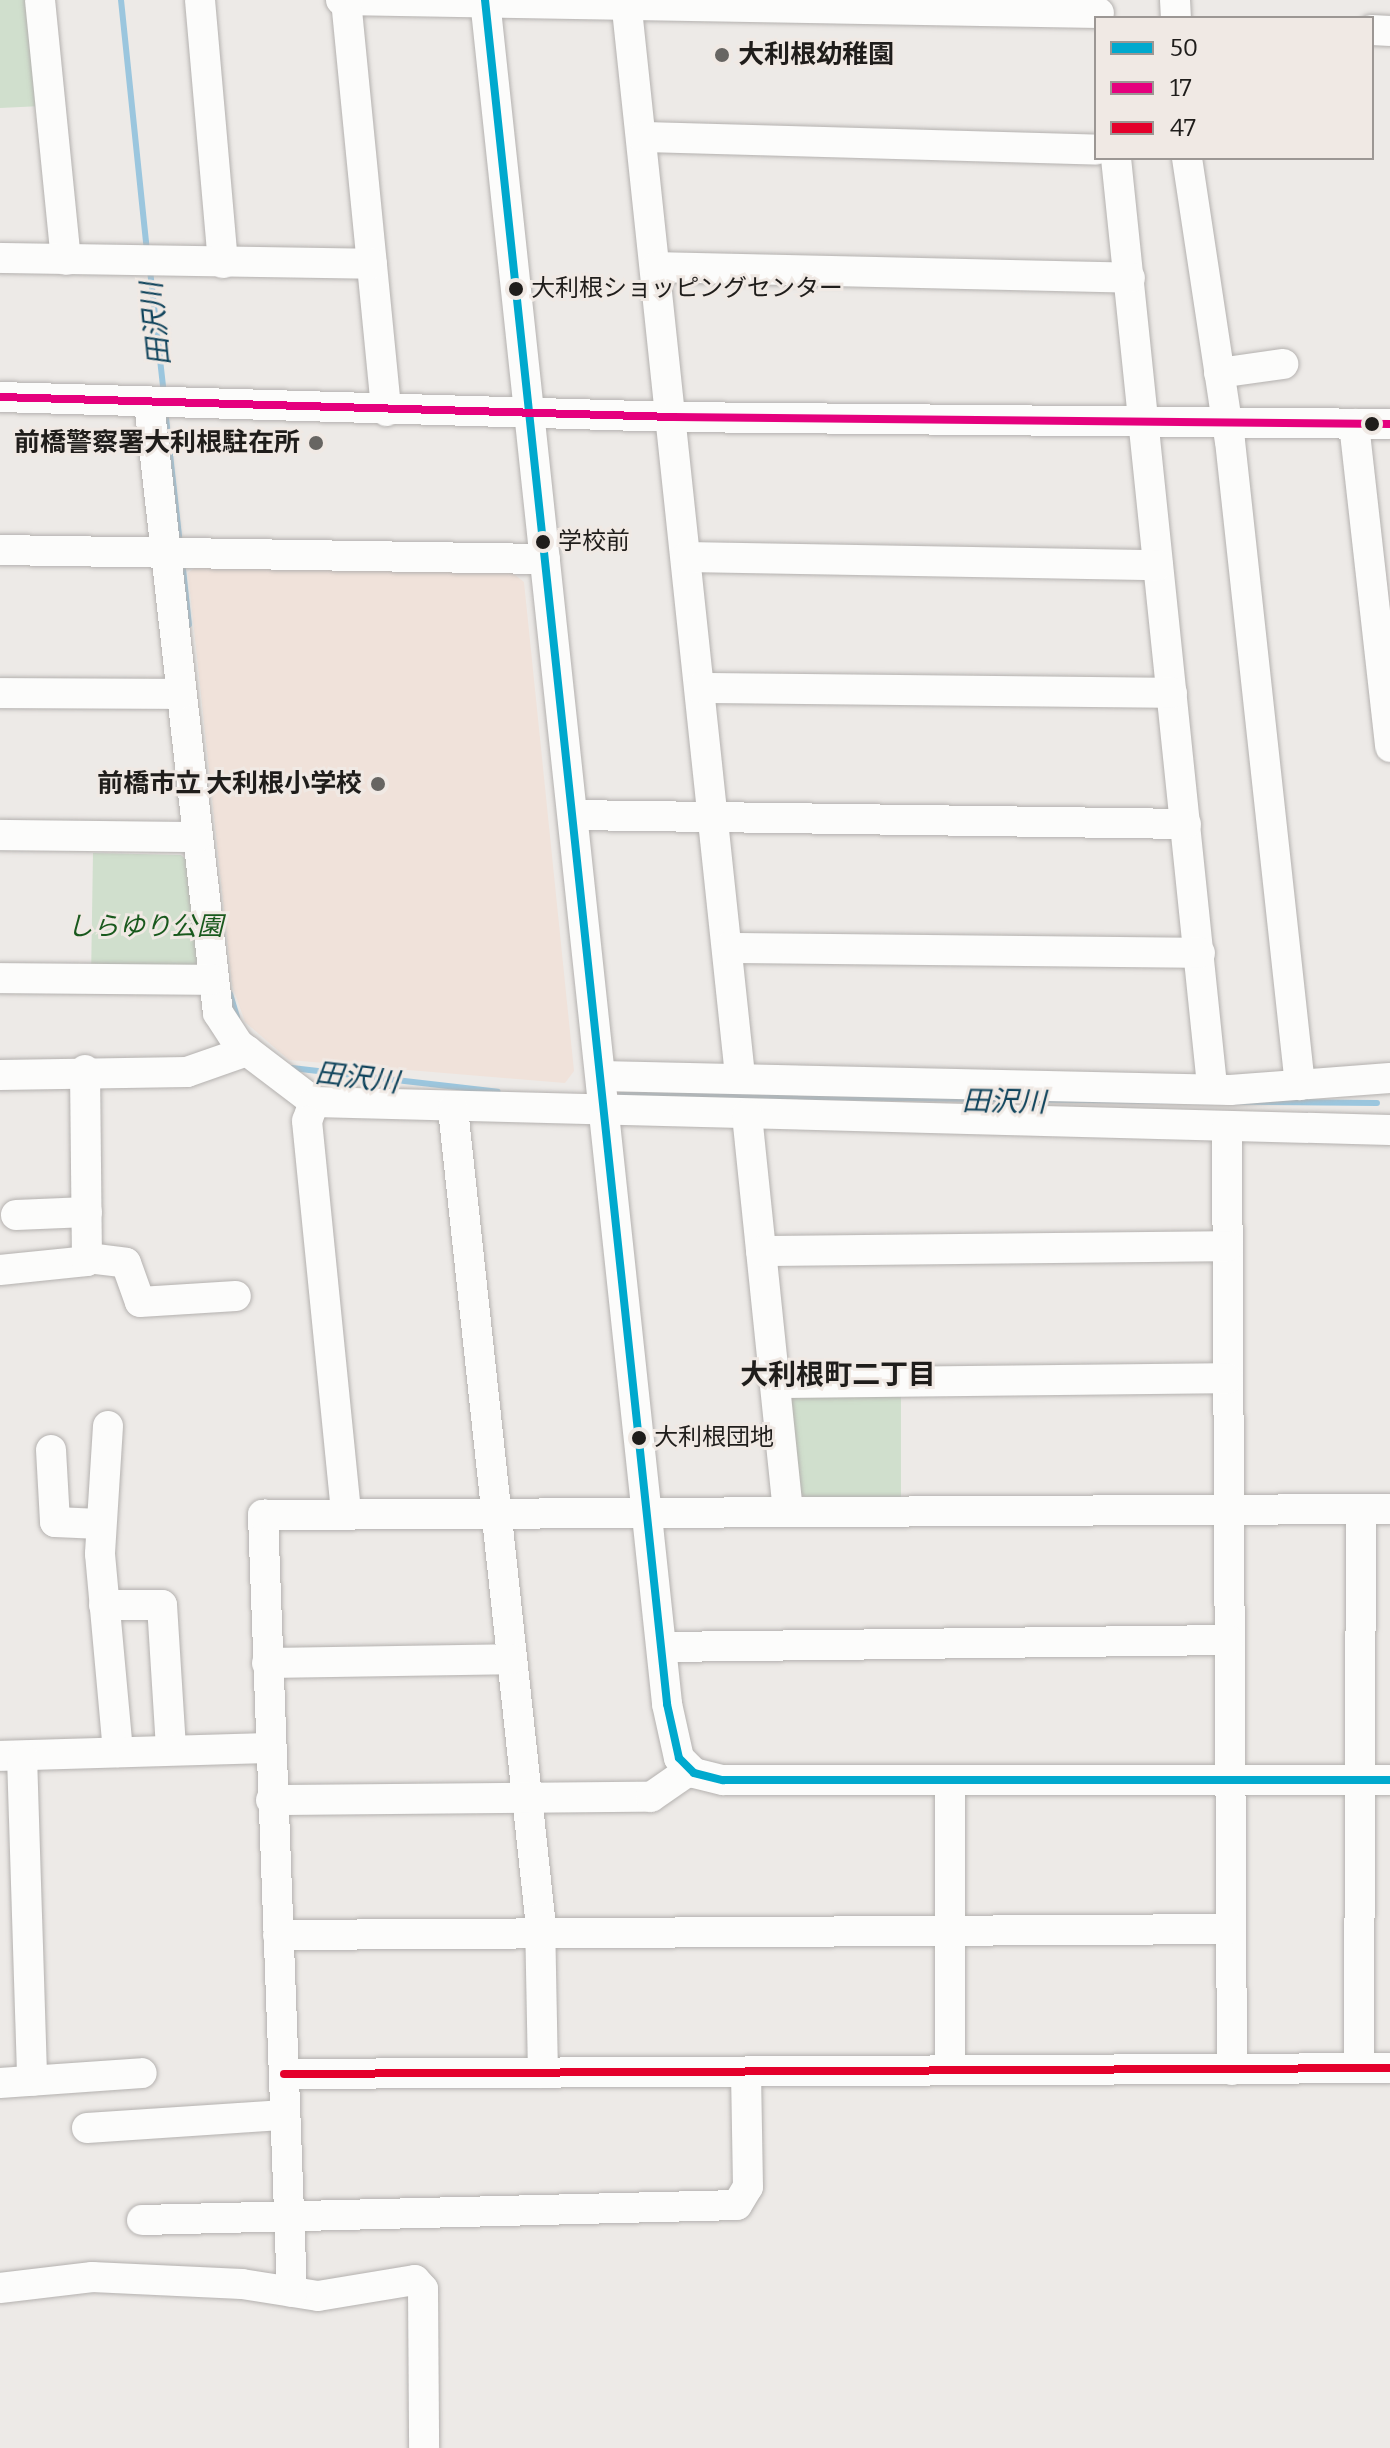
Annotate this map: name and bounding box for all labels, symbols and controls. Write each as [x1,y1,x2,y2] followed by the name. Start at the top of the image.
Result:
[1094,16,1374,160] legend
[1170,34,1198,62] text: 50
[738,39,894,71] place label: 大利根幼稚園
[713,46,731,64] marker: 大利根幼稚園
[1170,74,1192,102] text: 17
[1170,114,1196,142] text: 47
[531,275,843,303] place label: 大利根ショッピングセンター
[135,280,177,368] water label: 田沢川
[508,281,524,297] marker: 大利根ショッピングセンター
[1364,416,1380,432] unlabelled marker
[14,427,300,459] place label: 前橋警察署大利根駐在所
[307,434,325,452] marker: 前橋警察署大利根駐在所
[558,528,630,556] place label: 学校前
[535,534,551,550] marker: 学校前
[97,768,362,800] place label: 前橋市立 大利根小学校
[369,775,387,793] marker: 前橋市立 大利根小学校
[67,911,223,943] park label: しらゆり公園
[313,1056,401,1100] water label: 田沢川
[962,1084,1046,1120] water label: 田沢川
[740,1358,936,1392] district label: 大利根町二丁目
[654,1424,774,1452] place label: 大利根団地
[631,1430,647,1446] marker: 大利根団地

